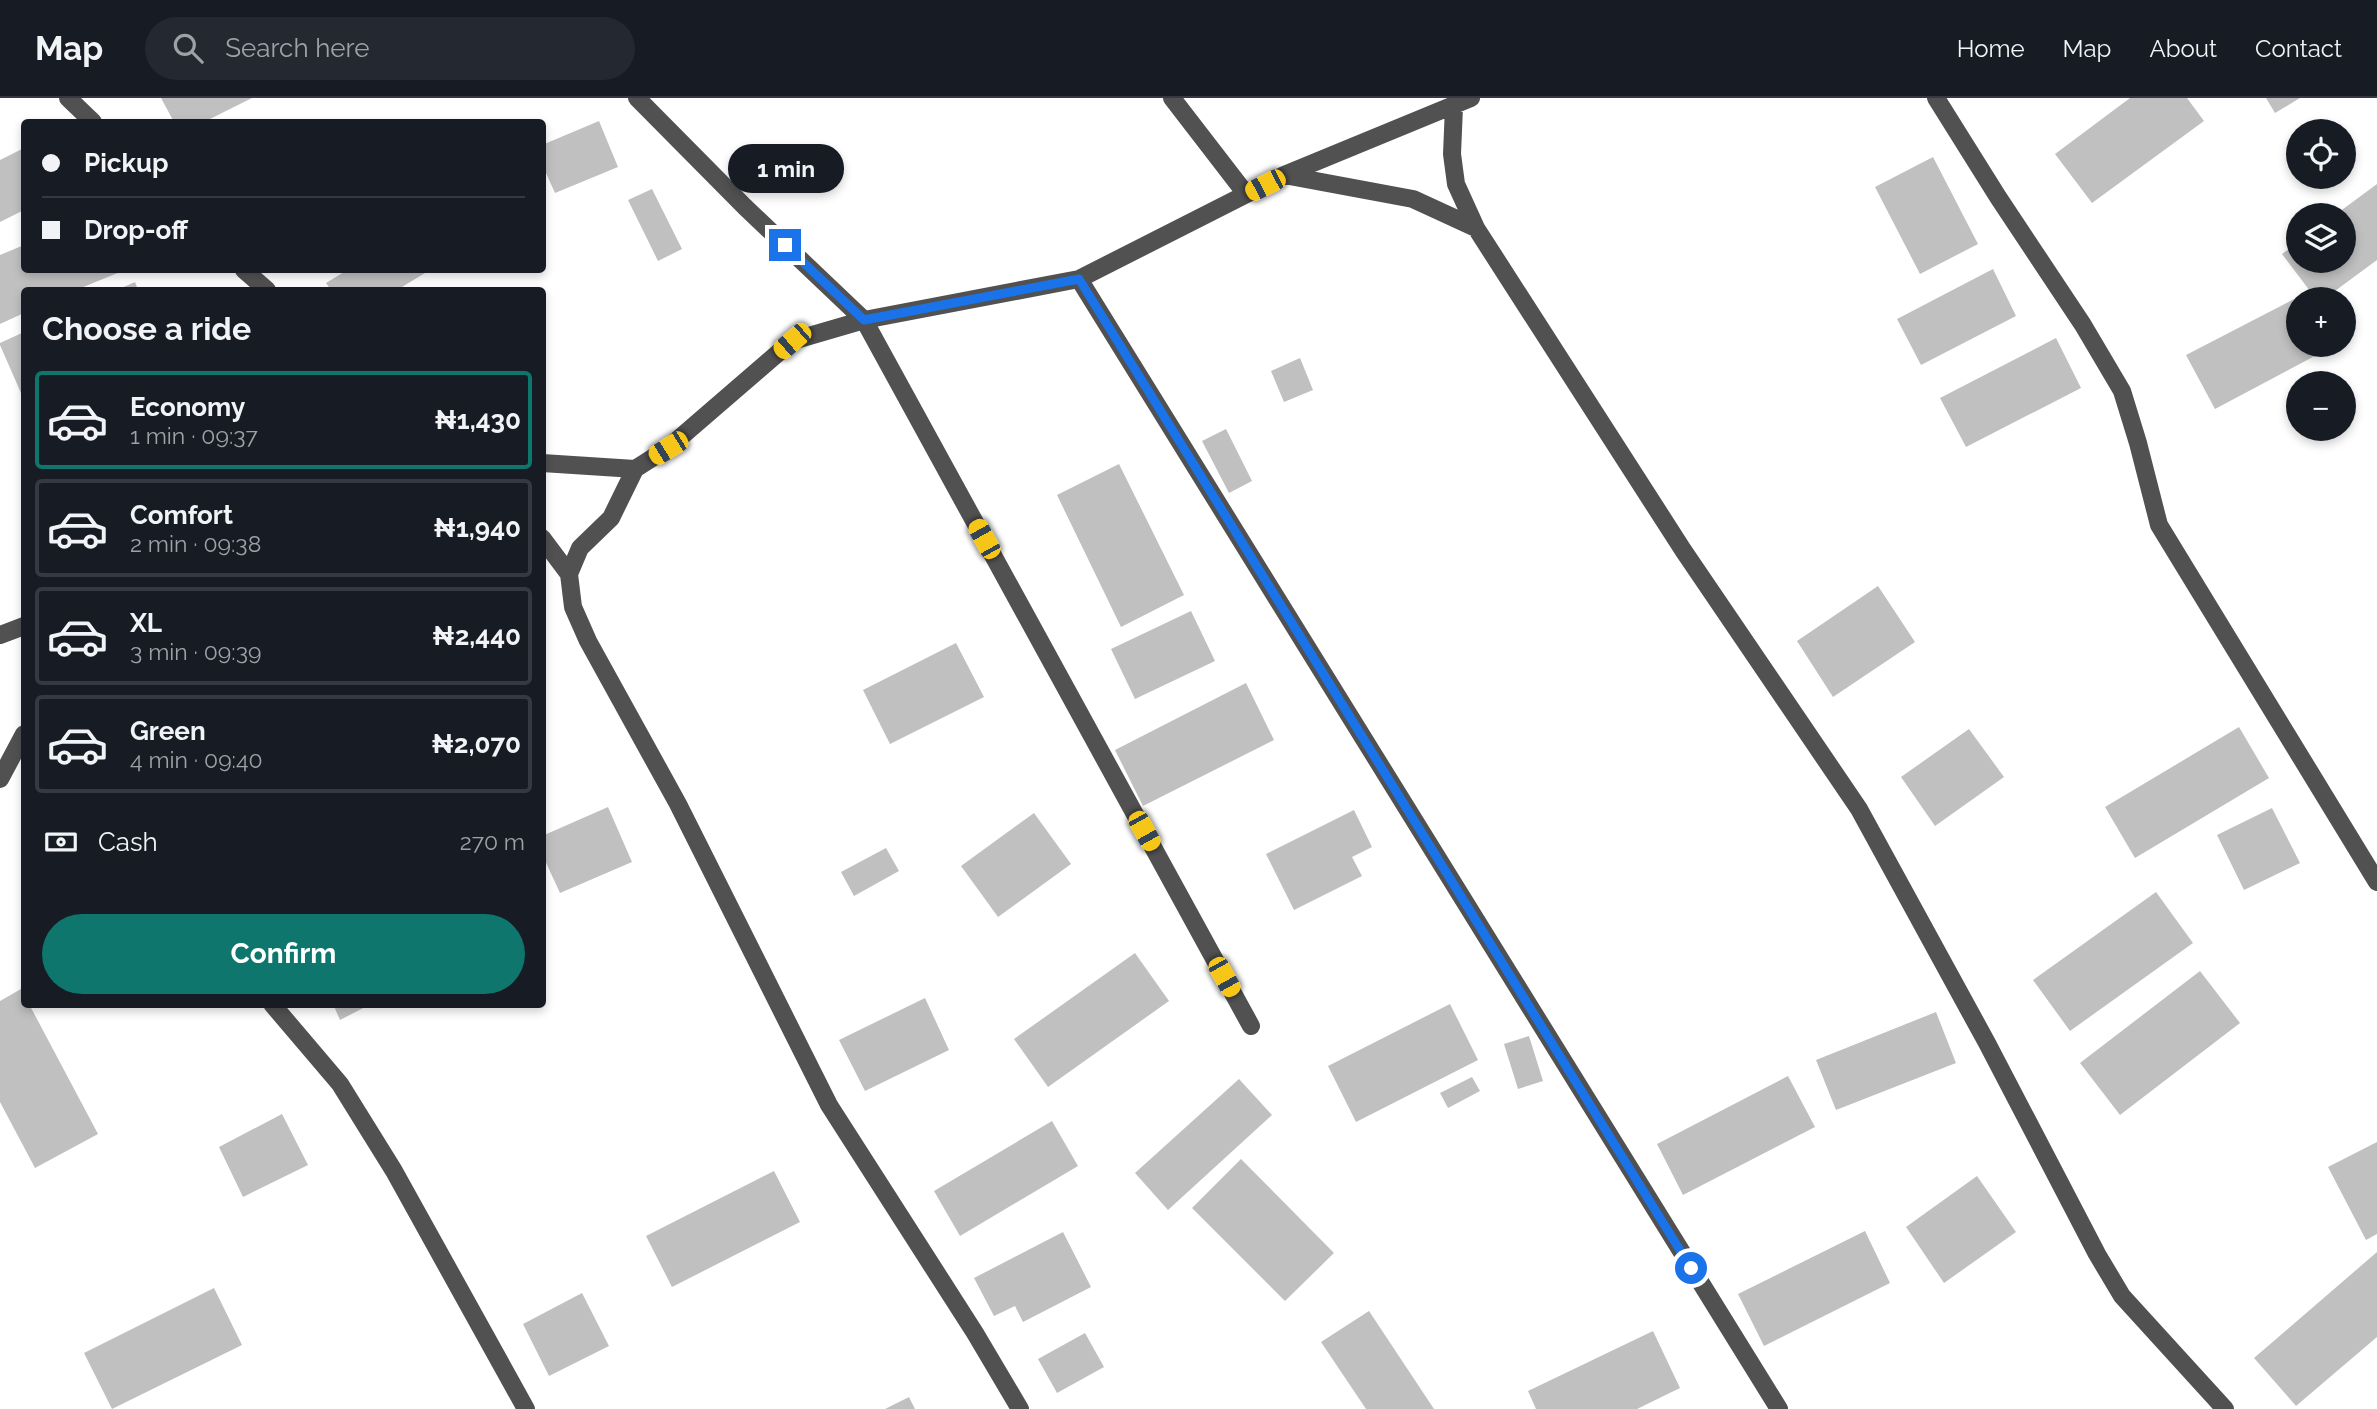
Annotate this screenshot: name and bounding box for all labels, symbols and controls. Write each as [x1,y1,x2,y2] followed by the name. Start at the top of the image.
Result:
[145,17,635,80] search box
[35,29,103,68] text: Map
[169,29,207,67] icon: search
[225,33,370,63] text: Search here
[1957,34,2025,63] text: Home
[2063,34,2111,63] text: Map
[2149,34,2217,63] text: About
[2255,34,2342,63] text: Contact
[2286,119,2356,441] map controls
[2286,119,2356,189] button: locate
[727,144,843,192] callout: 1 min
[84,148,169,178] text: Pickup
[757,155,815,182] text: 1 min
[1242,166,1289,204] car
[2286,203,2356,273] button: layers
[84,215,188,245] text: Drop-off
[769,229,801,261] route end
[2286,287,2356,357] button: +
[42,310,251,347] text: Choose a ride
[770,319,815,363] car
[2286,371,2356,441] button: −
[46,389,109,452] icon: car
[130,392,245,422] text: Economy
[434,405,521,435] text: ₦1,430
[130,422,258,449] text: 1 min · 09:37
[645,428,692,468] car
[46,497,109,560] icon: car
[130,500,233,530] text: Comfort
[434,513,521,543] text: ₦1,940
[965,516,1004,562] car
[130,530,261,557] text: 2 min · 09:38
[46,605,109,668] icon: car
[130,608,162,638] text: XL
[432,621,521,651] text: ₦2,440
[130,638,261,665] text: 3 min · 09:39
[46,713,109,776] icon: car
[130,716,206,746] text: Green
[431,729,521,759] text: ₦2,070
[130,746,263,773] text: 4 min · 09:40
[1125,808,1164,854] car
[42,823,80,861] icon: cash
[98,827,158,857] text: Cash
[460,828,525,855] text: 270 m
[42,914,525,994] button: Confirm
[1205,954,1244,1000] car
[1675,1252,1707,1284] route start

